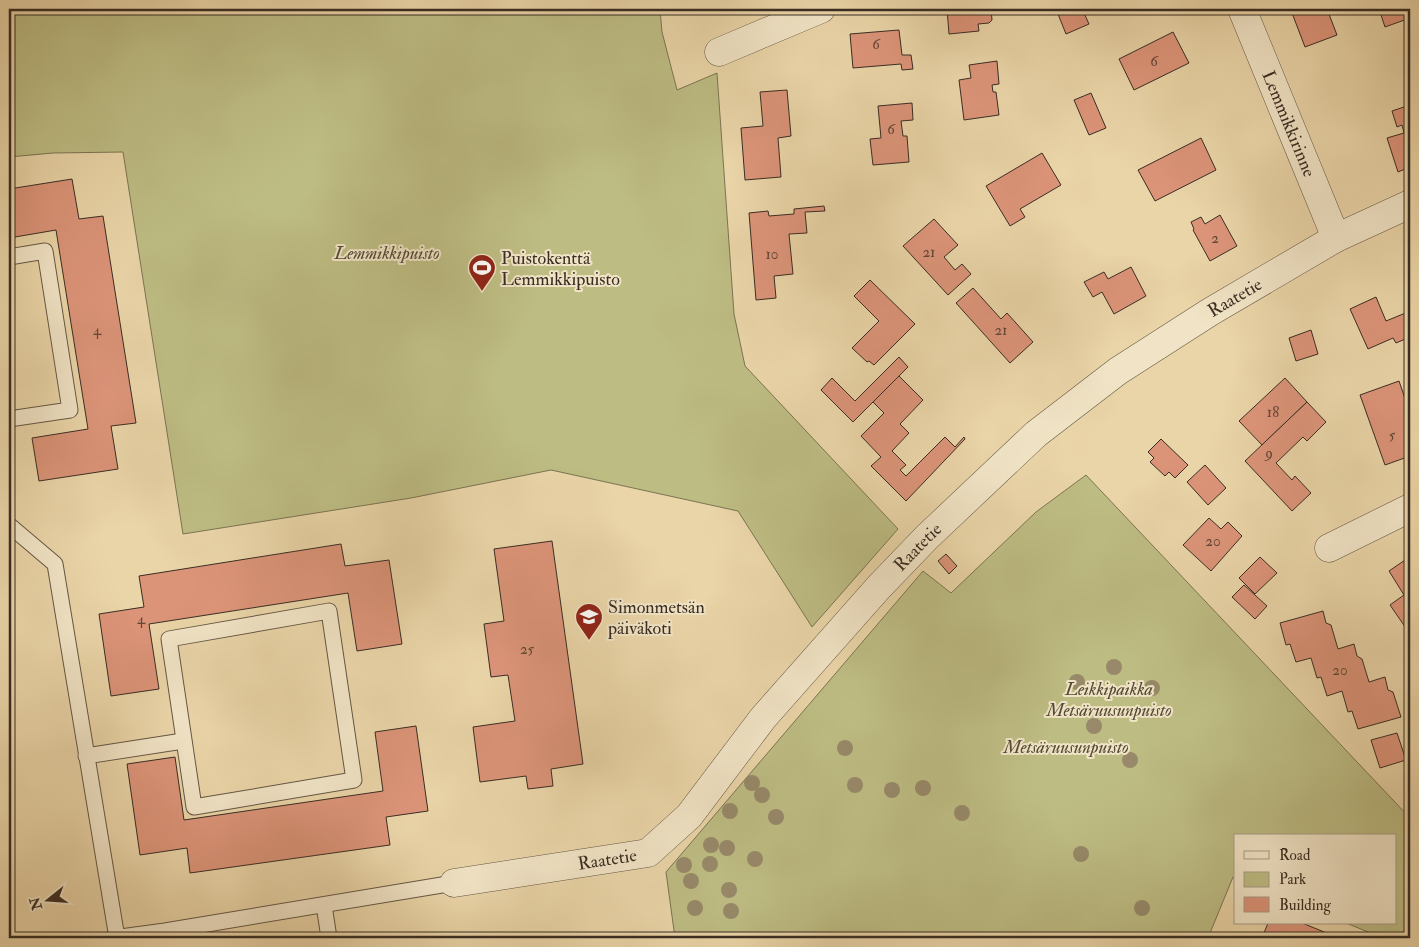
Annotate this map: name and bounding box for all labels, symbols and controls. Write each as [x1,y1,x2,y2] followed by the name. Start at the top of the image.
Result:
[872,35,881,54] house number: 6
[1150,52,1159,71] house number: 6
[1257,67,1321,181] street label: Lemmikkirinne
[887,120,896,139] house number: 6
[1211,229,1219,248] house number: 2
[333,242,440,265] park label: Lemmikkipuisto
[923,243,935,262] house number: 21
[766,245,778,264] house number: 10
[501,247,620,291] place label: Puistokenttä Lemmikkipuisto
[467,253,497,292] sports icon: Puistokenttä Lemmikkipuisto
[1204,273,1267,323] street label: Raatetie
[93,321,102,340] house number: 4
[995,321,1007,340] house number: 21
[1267,403,1279,422] house number: 18
[1389,426,1396,445] house number: 5
[1264,444,1273,463] house number: 9
[889,518,947,576] street label: Raatetie
[1205,532,1221,551] house number: 20
[607,596,705,640] place label: Simonmetsän päiväkoti
[574,602,604,641] school or university icon: Simonmetsän päiväkoti
[137,610,146,629] house number: 4
[520,640,534,659] house number: 25
[1332,661,1348,680] house number: 20
[1045,678,1172,722] park label: Leikkipaikka Metsäruusunpuisto
[1002,736,1129,759] park label: Metsäruusunpuisto
[1234,834,1396,924] legend
[576,844,639,876] street label: Raatetie
[1279,846,1311,865] text: Road
[1279,870,1306,889] text: Park
[22,874,72,924] north arrow
[26,895,46,913] text: N
[1279,896,1331,915] text: Building

